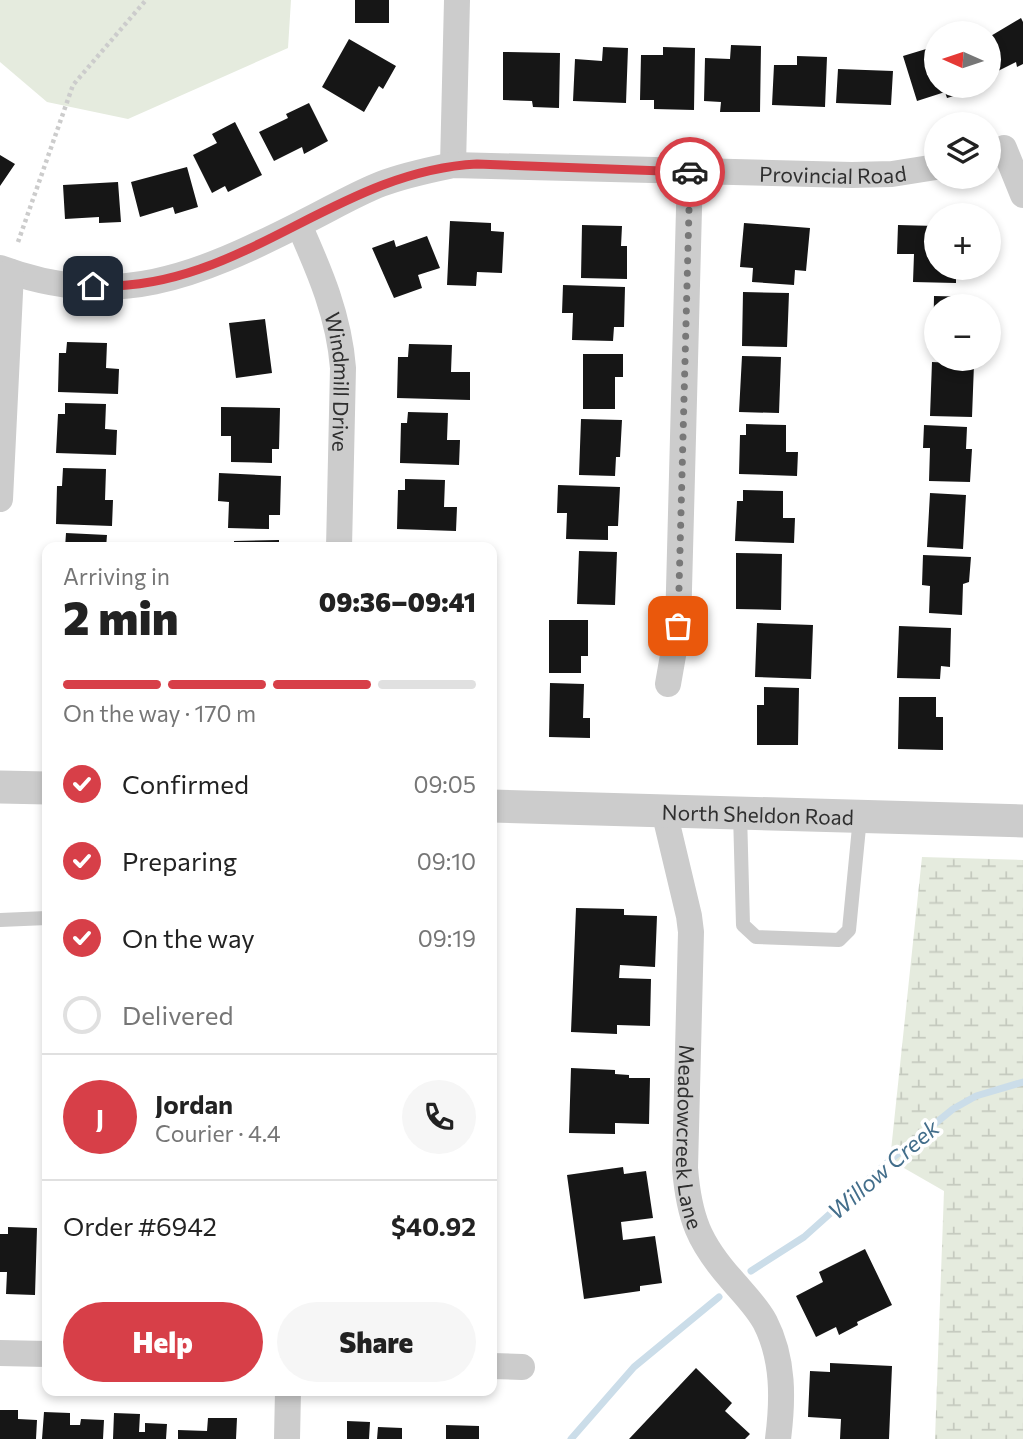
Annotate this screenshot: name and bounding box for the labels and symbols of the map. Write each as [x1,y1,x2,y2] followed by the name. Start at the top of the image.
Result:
[924,21,1001,98] north arrow
[655,137,725,207] courier
[759,159,908,188] street label: Provincial Road
[63,256,123,316] pin
[321,309,356,452] street label: Windmill Drive
[648,596,708,656] pin
[662,798,854,829] street label: North Sheldon Road
[673,1044,709,1232] street label: Meadowcreek Lane
[822,1113,945,1225] water label: Willow Creek

